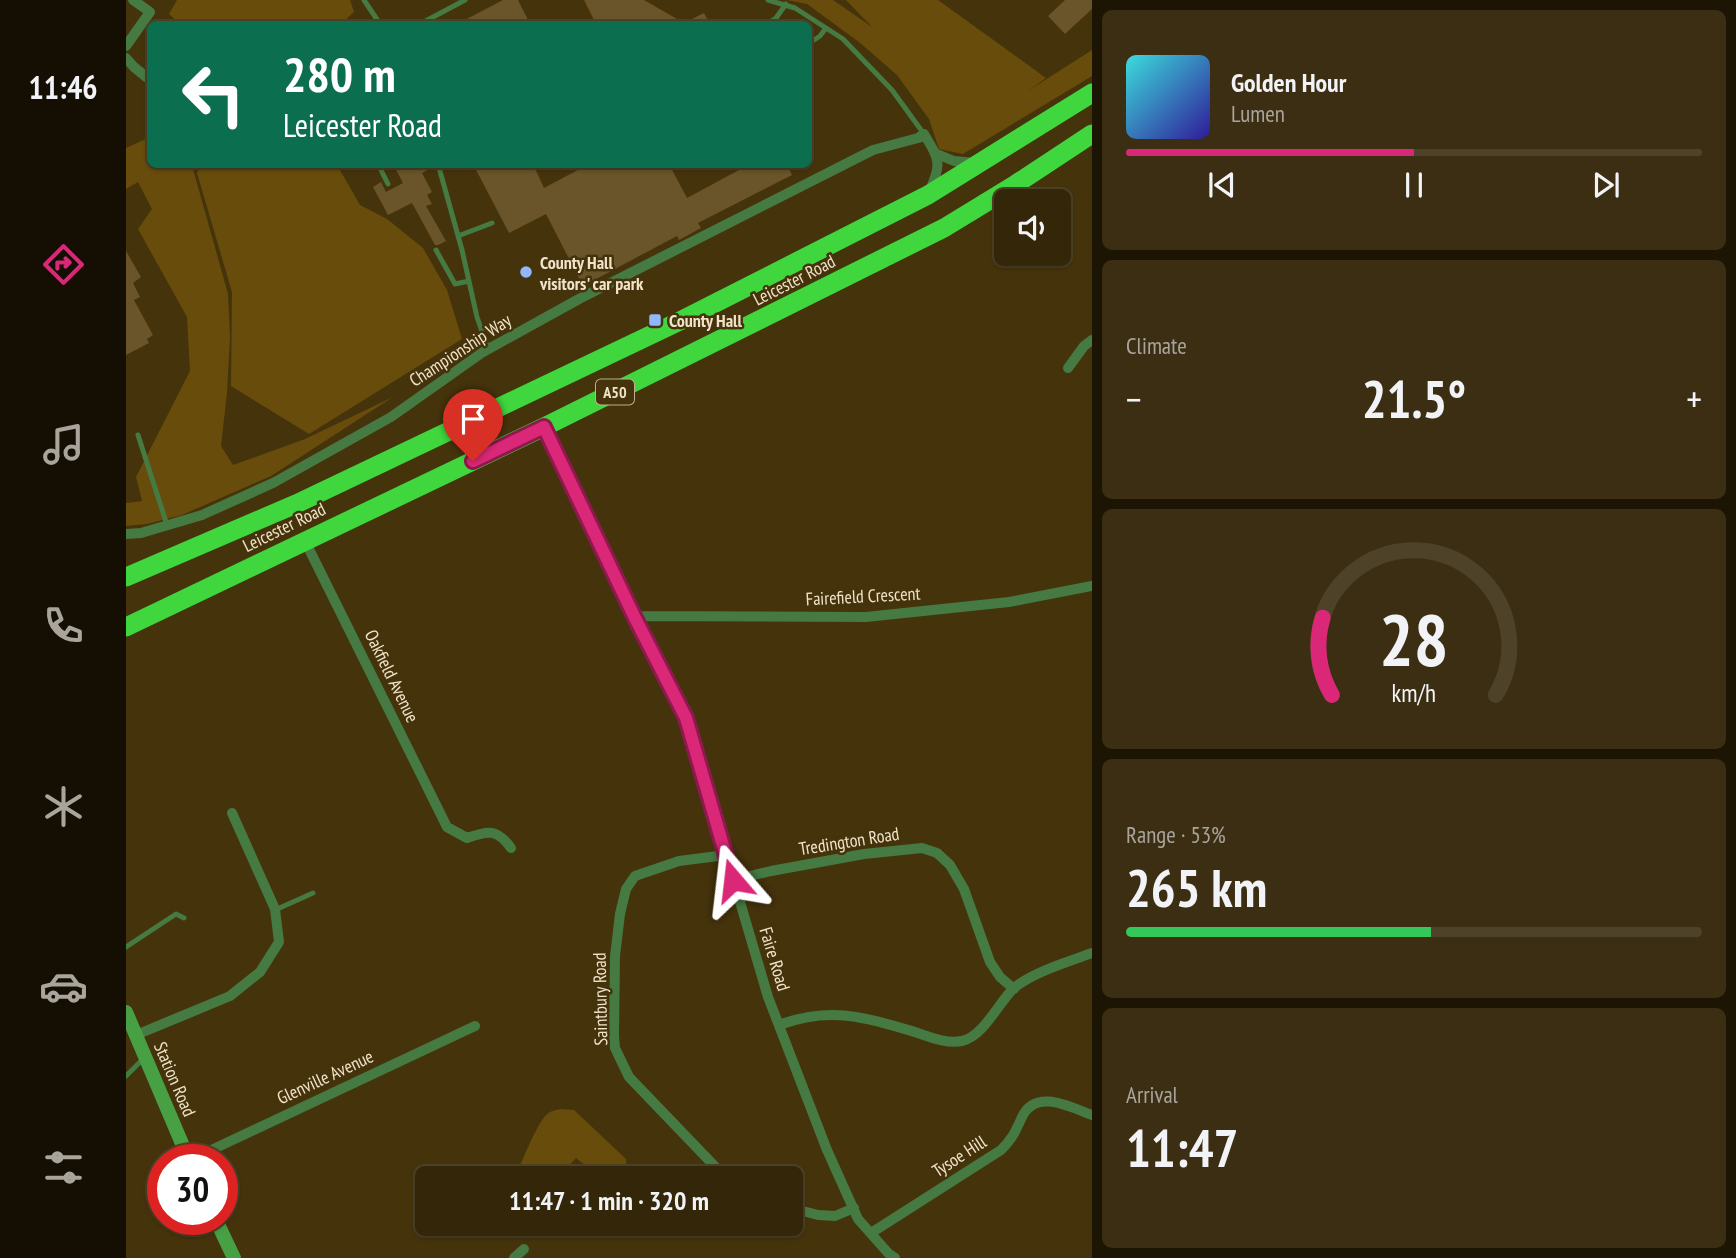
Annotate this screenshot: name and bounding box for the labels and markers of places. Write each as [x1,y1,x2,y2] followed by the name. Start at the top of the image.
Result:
[539,251,644,295] place label: County Hall visitors' car park
[518,264,534,280] marker: County Hall visitors' car park
[669,309,742,332] place label: County Hall
[647,312,663,328] marker: County Hall
[443,389,503,461] pin

